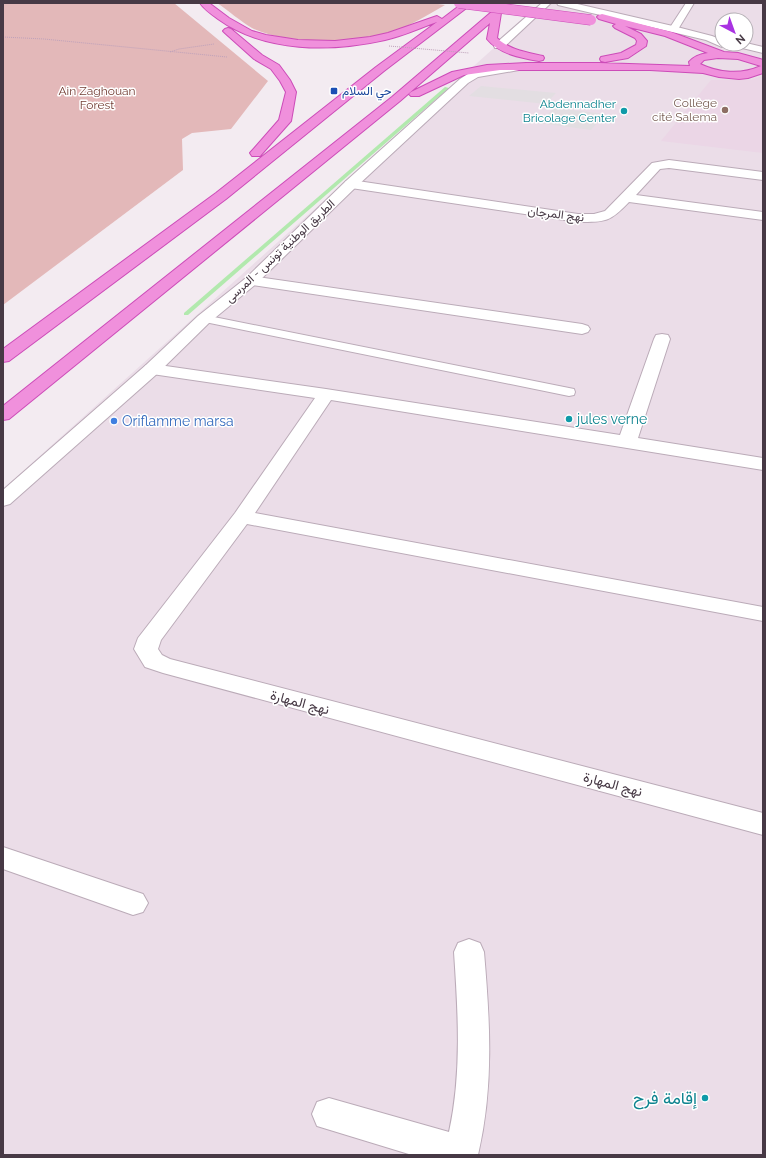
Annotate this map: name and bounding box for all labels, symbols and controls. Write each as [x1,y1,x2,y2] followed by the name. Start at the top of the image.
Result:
[714,12,754,52] north arrow
[733,32,748,47] text: N
[58,84,136,112] park label: Ain Zaghouan Forest
[342,84,392,101] place label: حي السلام
[329,86,339,96] marker: حي السلام
[652,96,717,124] place label: Collège cité Salema
[523,97,617,125] place label: Abdennadher Bricolage Center
[720,105,730,115] marker: Collège cité Salema
[619,106,629,116] marker: Abdennadher Bricolage Center
[222,197,338,306] street label: الطريق الوطنية تونس - المرسى
[527,204,585,226] street label: نهج المرجان
[575,411,647,427] place label: jules verne
[122,413,234,429] place label: Oriflamme marsa
[564,414,574,424] marker: jules verne
[109,416,119,426] marker: Oriflamme marsa
[268,686,331,720] street label: نهج المهارة
[581,768,644,802] street label: نهج المهارة
[633,1088,697,1110] place label: إقامة فرح
[700,1093,710,1103] marker: إقامة فرح

